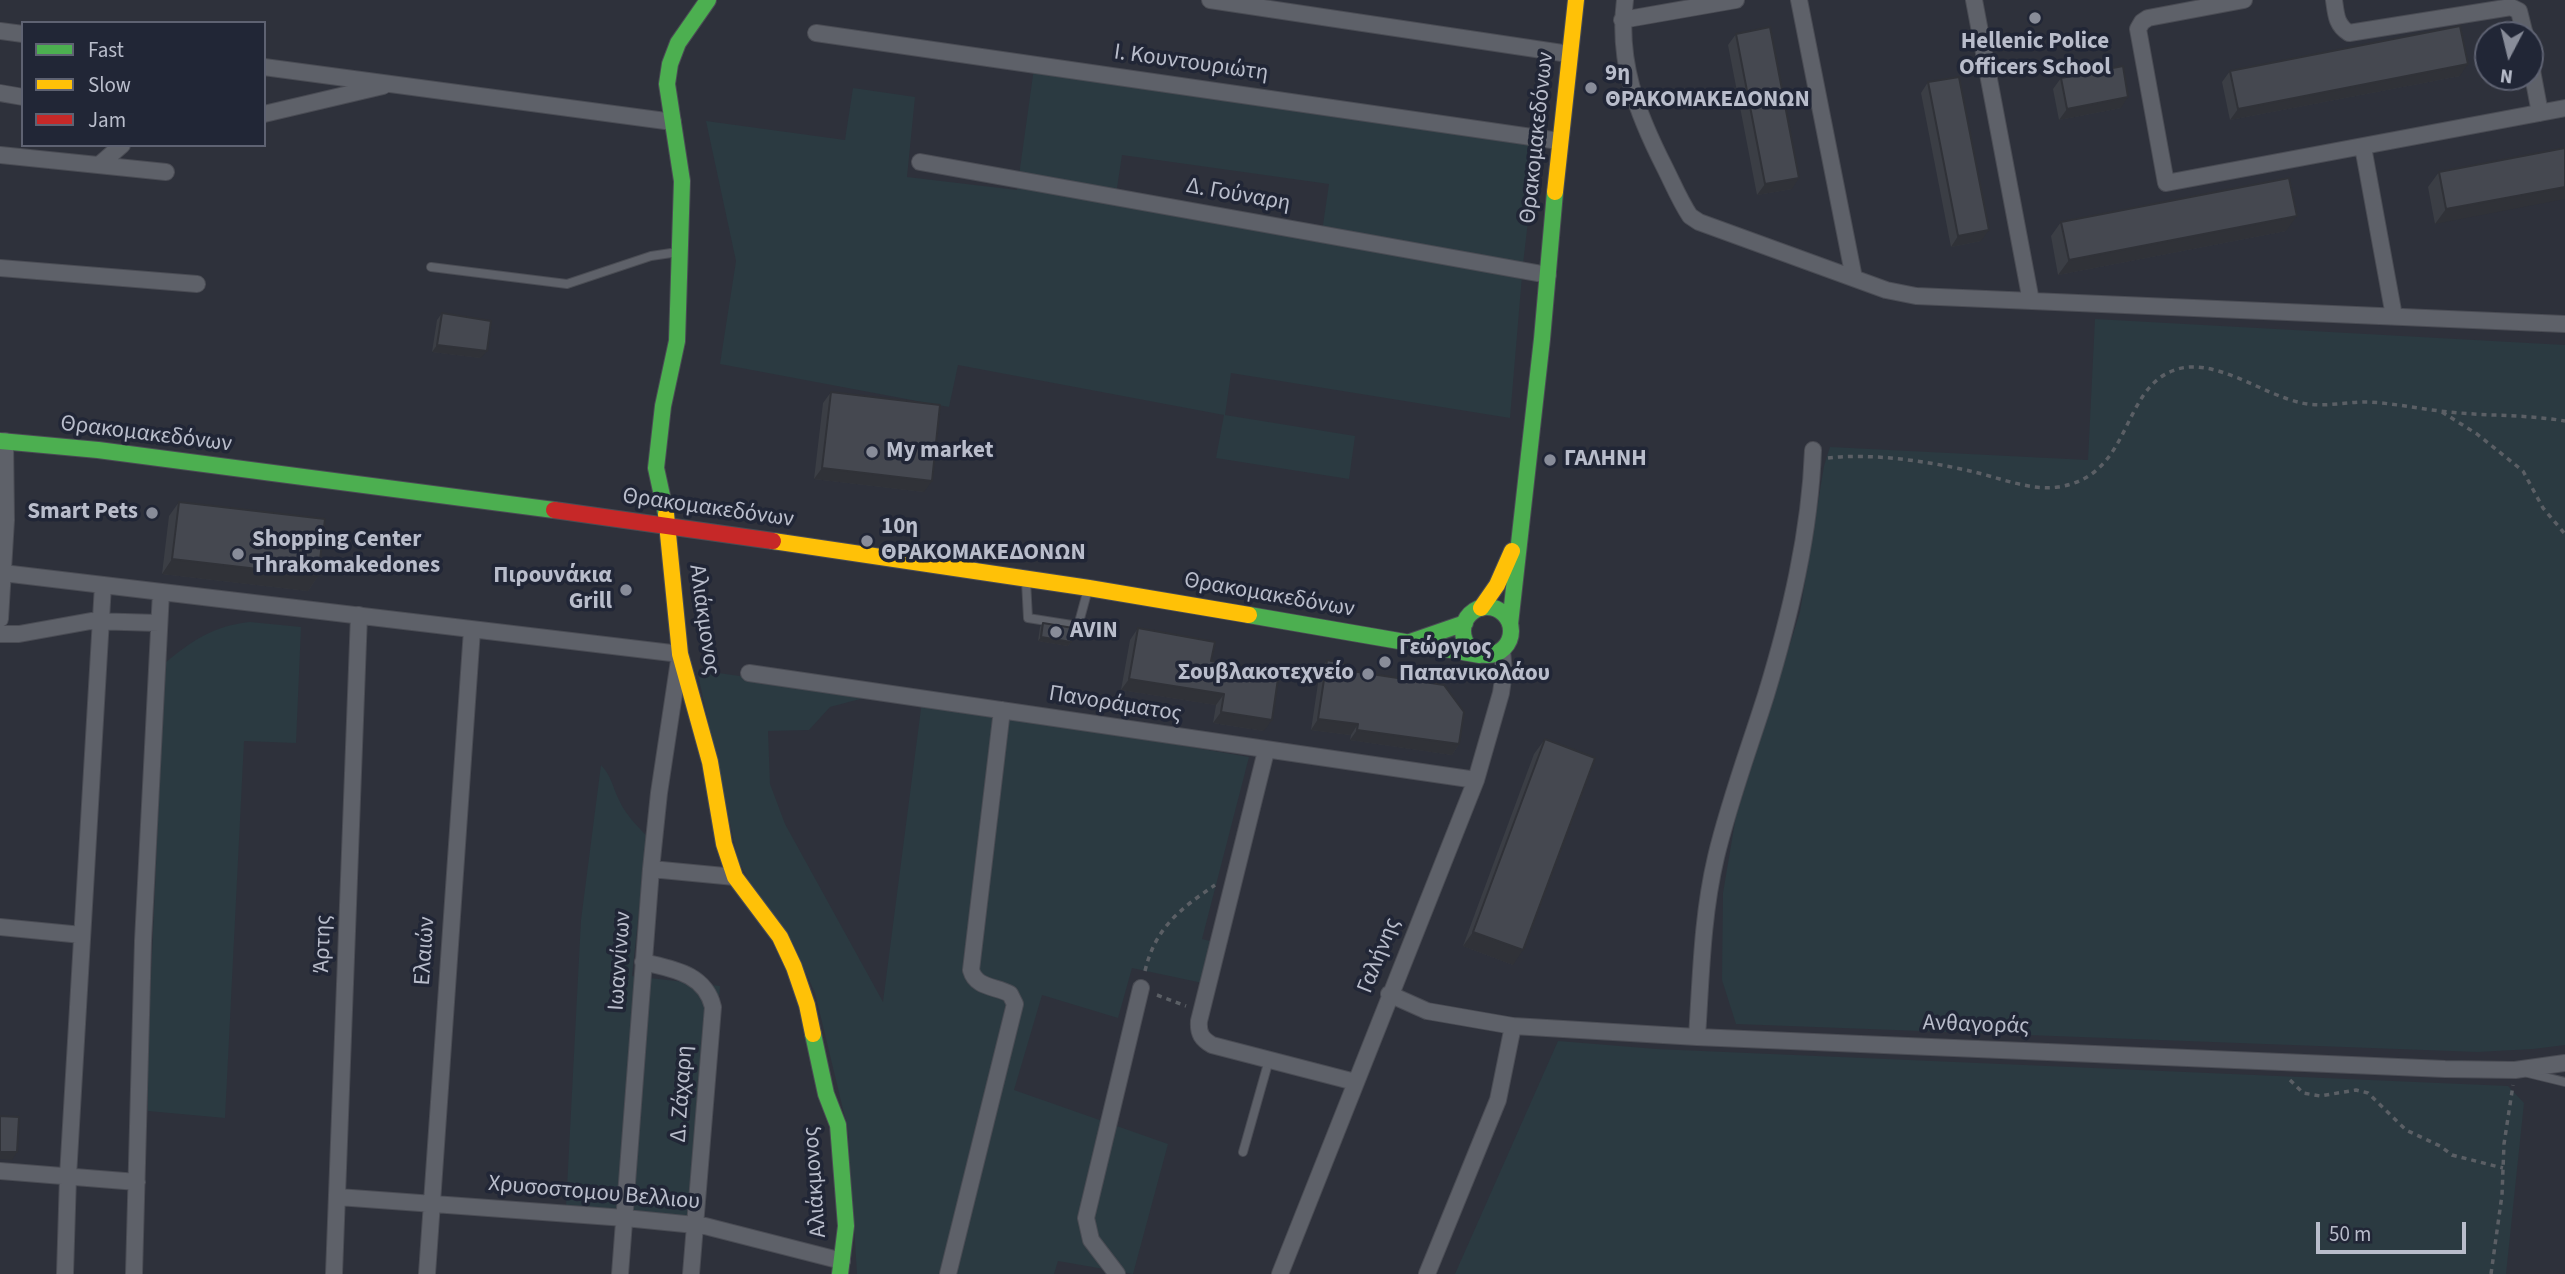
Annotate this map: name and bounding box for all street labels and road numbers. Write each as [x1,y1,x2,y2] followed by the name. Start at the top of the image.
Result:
[1112,40,1270,88] street label: Ι. Κουντουριώτη
[1515,51,1561,225] street label: Θρακομακεδόνων
[1184,173,1292,219] street label: Δ. Γούναρη
[59,411,233,459] street label: Θρακομακεδόνων
[621,483,795,535] street label: Θρακομακεδόνων
[682,563,724,677] street label: Αλιάκμονος
[1182,567,1356,625] street label: Θρακομακεδόνων
[1047,681,1183,729] street label: Πανοράματος
[604,910,638,1012] street label: Ιωαννίνων
[309,914,339,974] street label: Άρτης
[1352,914,1408,998] street label: Γαλήνης
[410,916,442,986] street label: Ελαιών
[1922,1010,2030,1042] street label: Ανθαγοράς
[666,1045,700,1143] street label: Δ. Ζάχαρη
[798,1125,834,1239] street label: Αλιάκμονος
[487,1171,701,1217] street label: Χρυσοστομου Βελλιου

